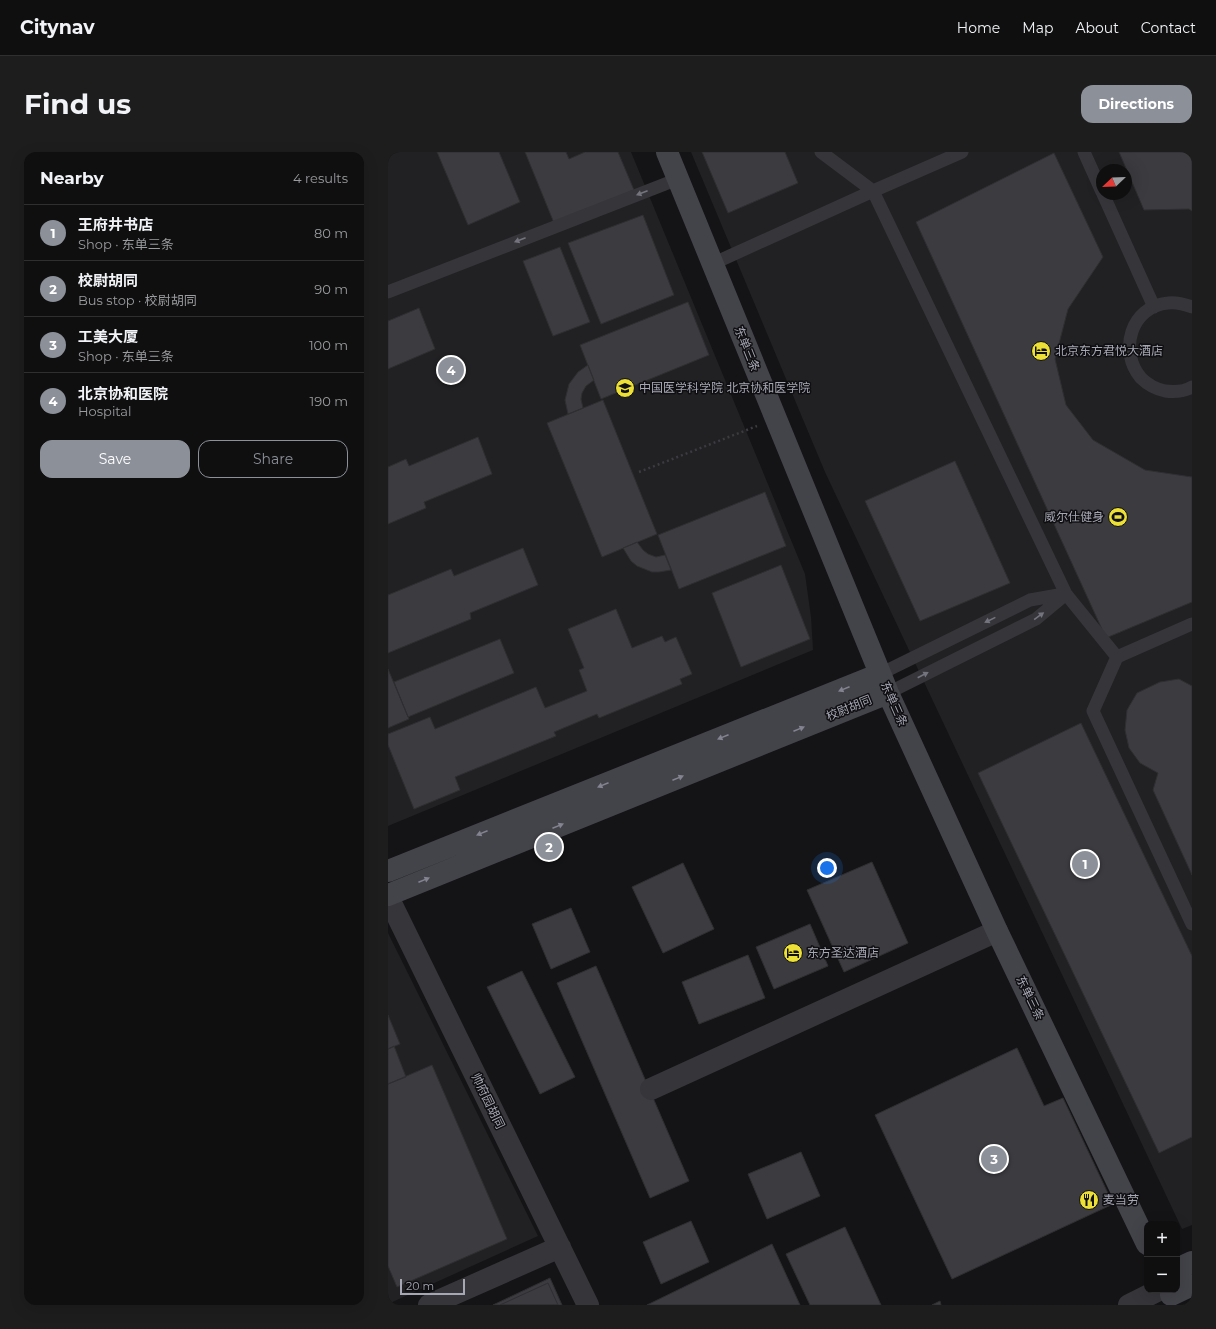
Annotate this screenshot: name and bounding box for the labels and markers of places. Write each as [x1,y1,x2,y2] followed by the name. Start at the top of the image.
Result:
[1030,340,1052,362] hotel icon: 北京东方君悦大酒店
[1055,343,1163,358] place label: 北京东方君悦大酒店
[438,355,464,385] pin: 4
[614,377,636,399] school or university icon: 中国医学科学院 北京协和医学院
[639,380,810,395] place label: 中国医学科学院 北京协和医学院
[1107,506,1129,528] sports icon: 威尔仕健身
[1044,509,1104,524] place label: 威尔仕健身
[536,832,562,862] pin: 2
[1072,849,1098,879] pin: 1
[782,942,804,964] hotel icon: 东方圣达酒店
[807,945,879,960] place label: 东方圣达酒店
[981,1144,1007,1174] pin: 3
[1078,1189,1100,1211] restaurant icon: 麦当劳
[1103,1192,1139,1207] place label: 麦当劳

